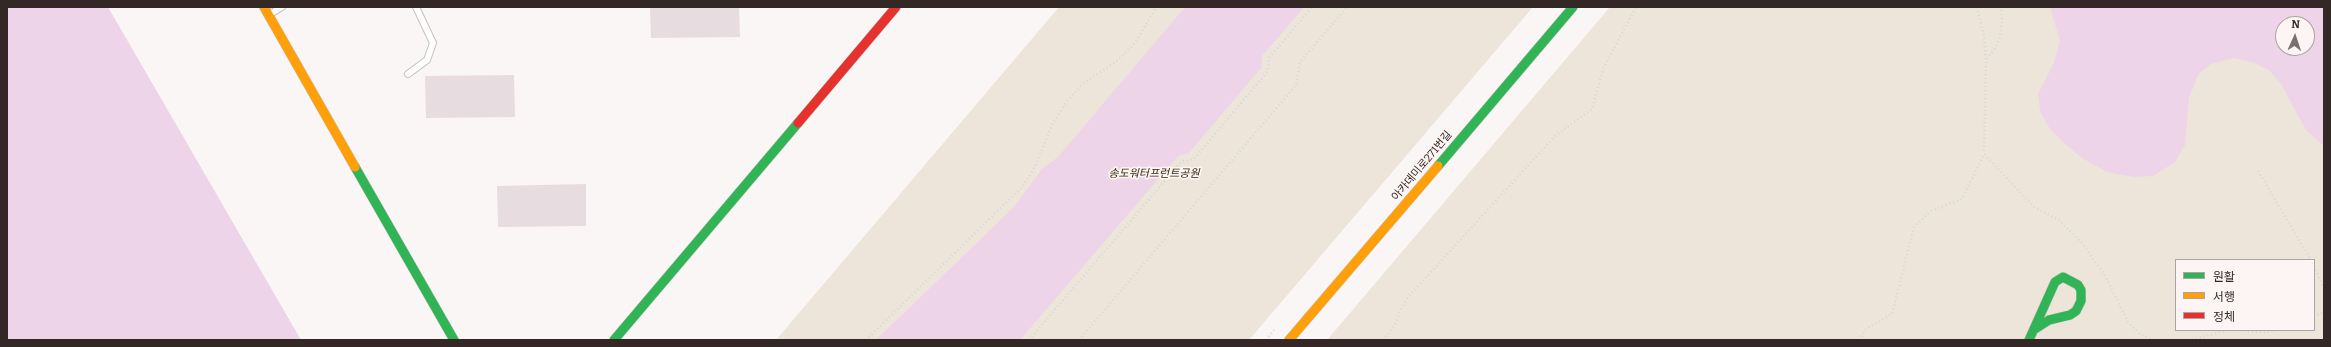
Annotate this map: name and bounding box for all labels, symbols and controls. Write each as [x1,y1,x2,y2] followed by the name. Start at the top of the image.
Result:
[2275,16,2315,56] north arrow
[2291,18,2300,31] text: N
[1389,129,1455,203] street label: 아카데미로271번길
[1108,167,1200,181] park label: 송도워터프런트공원
[2175,259,2315,331] legend
[2213,270,2235,284] text: 원활
[2213,290,2235,304] text: 서행
[2213,310,2235,324] text: 정체

